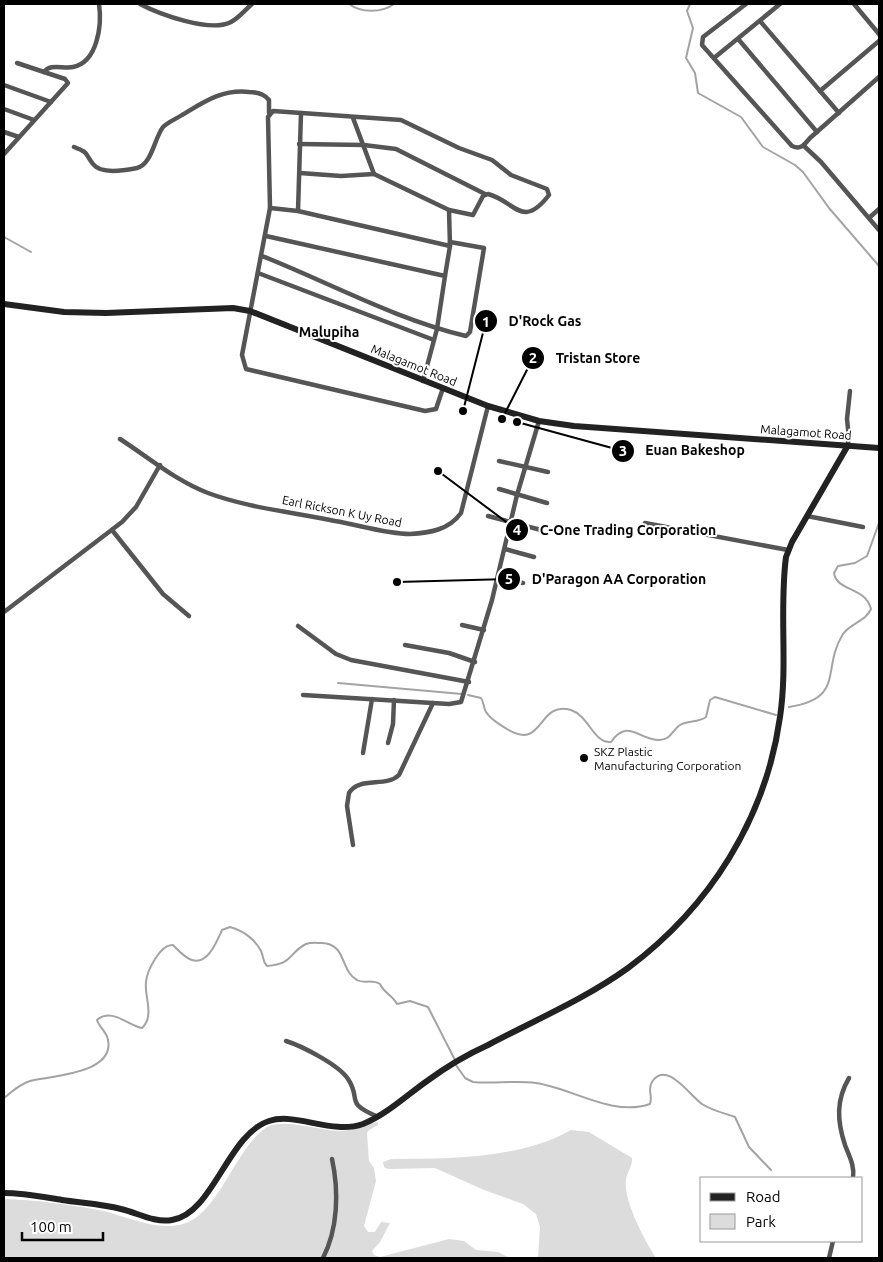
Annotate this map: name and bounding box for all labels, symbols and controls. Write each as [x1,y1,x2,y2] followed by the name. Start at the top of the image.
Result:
[473,307,591,336] callout: D'Rock Gas
[482,313,490,330] text: 1
[509,313,582,329] text: D'Rock Gas
[299,324,359,340] district label: Malupiha
[369,342,459,388] street label: Malagamot Road
[521,344,650,373] callout: Tristan Store
[529,349,537,366] text: 2
[556,350,640,366] text: Tristan Store
[760,422,852,442] street label: Malagamot Road
[610,436,755,465] callout: Euan Bakeshop
[619,442,627,459] text: 3
[645,442,745,458] text: Euan Bakeshop
[281,493,403,529] street label: Earl Rickson K Uy Road
[504,516,726,545] callout: C-One Trading Corporation
[513,521,521,538] text: 4
[540,522,716,538] text: C-One Trading Corporation
[497,565,716,594] callout: D'Paragon AA Corporation
[505,570,513,587] text: 5
[532,571,706,587] text: D'Paragon AA Corporation
[594,745,741,772] place label: SKZ Plastic Manufacturing Corporation
[578,752,590,764] marker: SKZ Plastic Manufacturing Corporation
[700,1177,863,1242] legend
[746,1188,781,1205] text: Road
[22,1210,104,1242] scale bar
[746,1213,776,1230] text: Park
[30,1218,72,1235] text: 100 m

